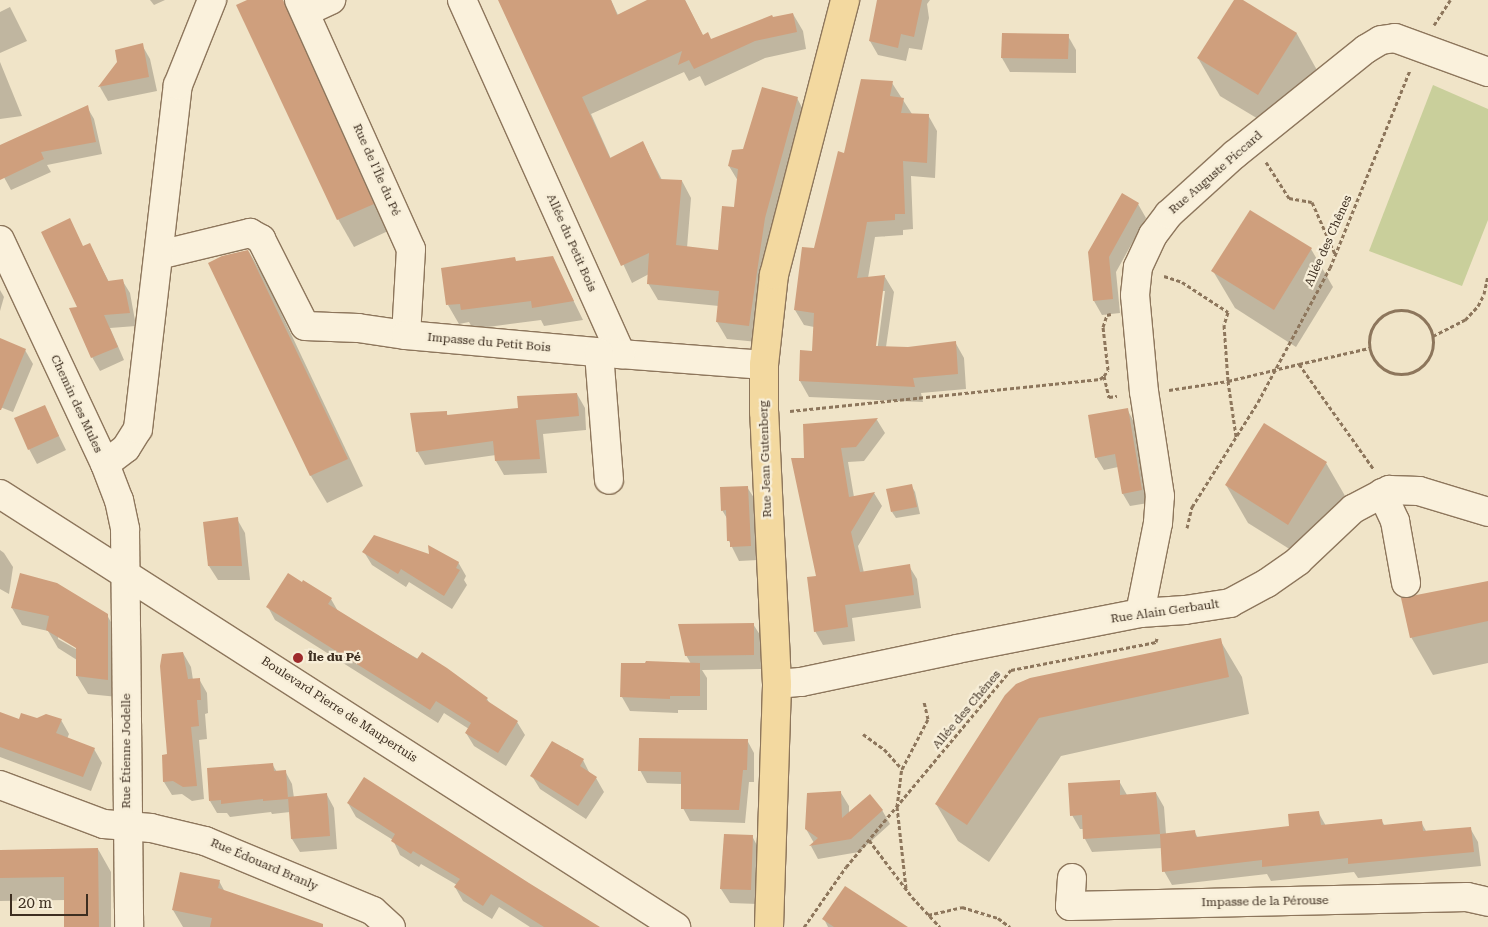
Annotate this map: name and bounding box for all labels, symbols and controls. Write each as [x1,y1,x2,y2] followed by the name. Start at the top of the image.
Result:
[349,122,403,218] street label: Rue de l'Île du Pé
[1166,129,1266,217] street label: Rue Auguste Piccard
[543,192,599,294] street label: Allée du Petit Bois
[1302,193,1356,289] street label: Allée des Chênes
[427,330,551,356] street label: Impasse du Petit Bois
[47,353,105,455] street label: Chemin des Mules
[757,400,775,518] street label: Rue Jean Gutenberg
[1110,597,1220,627] street label: Rue Alain Gerbault
[308,651,361,665] place label: Île du Pé
[292,652,304,664] marker: Île du Pé
[258,654,420,766] street label: Boulevard Pierre de Maupertuis
[930,668,1004,752] street label: Allée des Chênes
[120,693,134,809] street label: Rue Étienne Jodelle
[208,836,320,894] street label: Rue Édouard Branly
[12,884,90,916] scale bar
[18,894,52,912] text: 20 m
[1201,894,1329,910] street label: Impasse de la Pérouse

